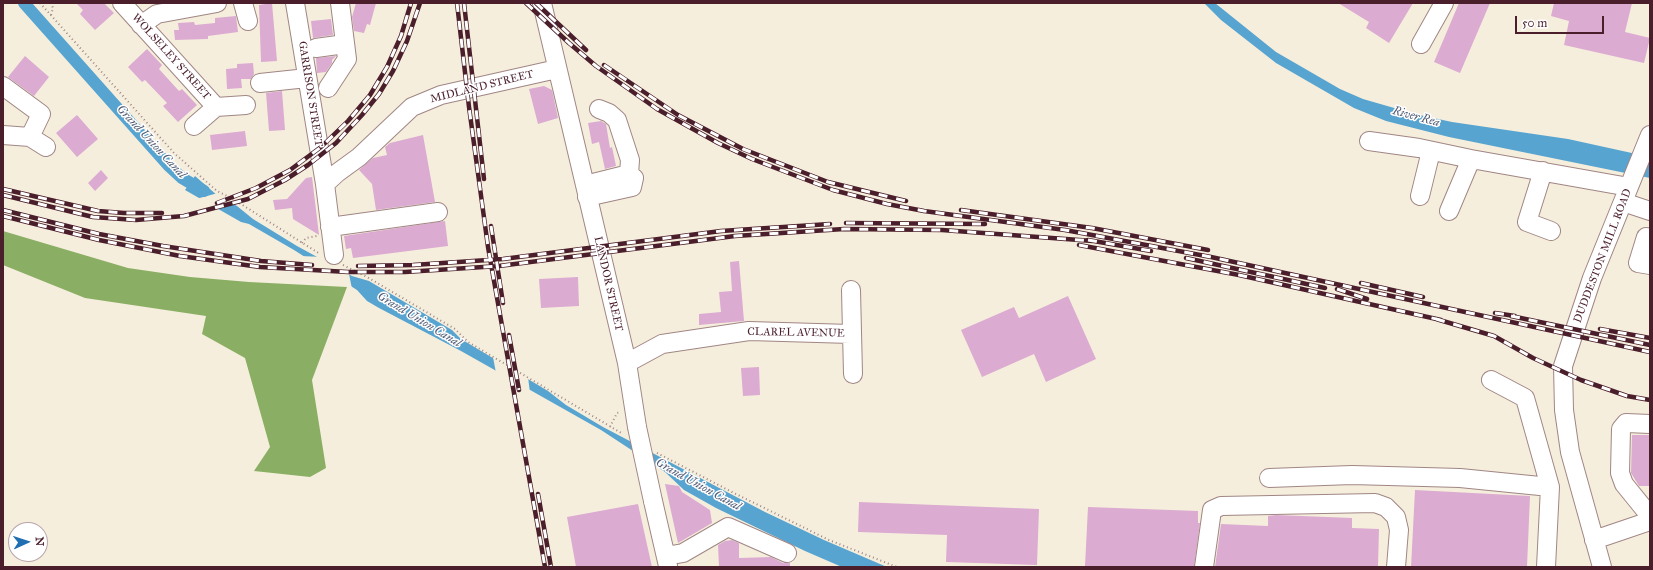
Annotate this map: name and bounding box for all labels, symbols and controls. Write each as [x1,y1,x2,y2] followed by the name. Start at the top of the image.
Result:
[1517,8,1606,34] scale bar
[129,11,213,103] street label: WOLSELEY STREET
[1522,16,1547,30] text: 50 m
[295,40,325,148] street label: GARRISON STREET
[429,68,535,106] street label: MIDLAND STREET
[113,102,189,182] water label: Grand Union Canal
[1391,104,1441,130] water label: River Rea
[1571,187,1635,325] street label: DUDDESTON MILL ROAD
[591,235,625,333] street label: LANDOR STREET
[375,289,463,351] water label: Grand Union Canal
[747,326,845,340] street label: CLAREL AVENUE
[653,456,743,514] water label: Grand Union Canal
[8,522,48,562] north arrow
[33,536,46,546] text: N

